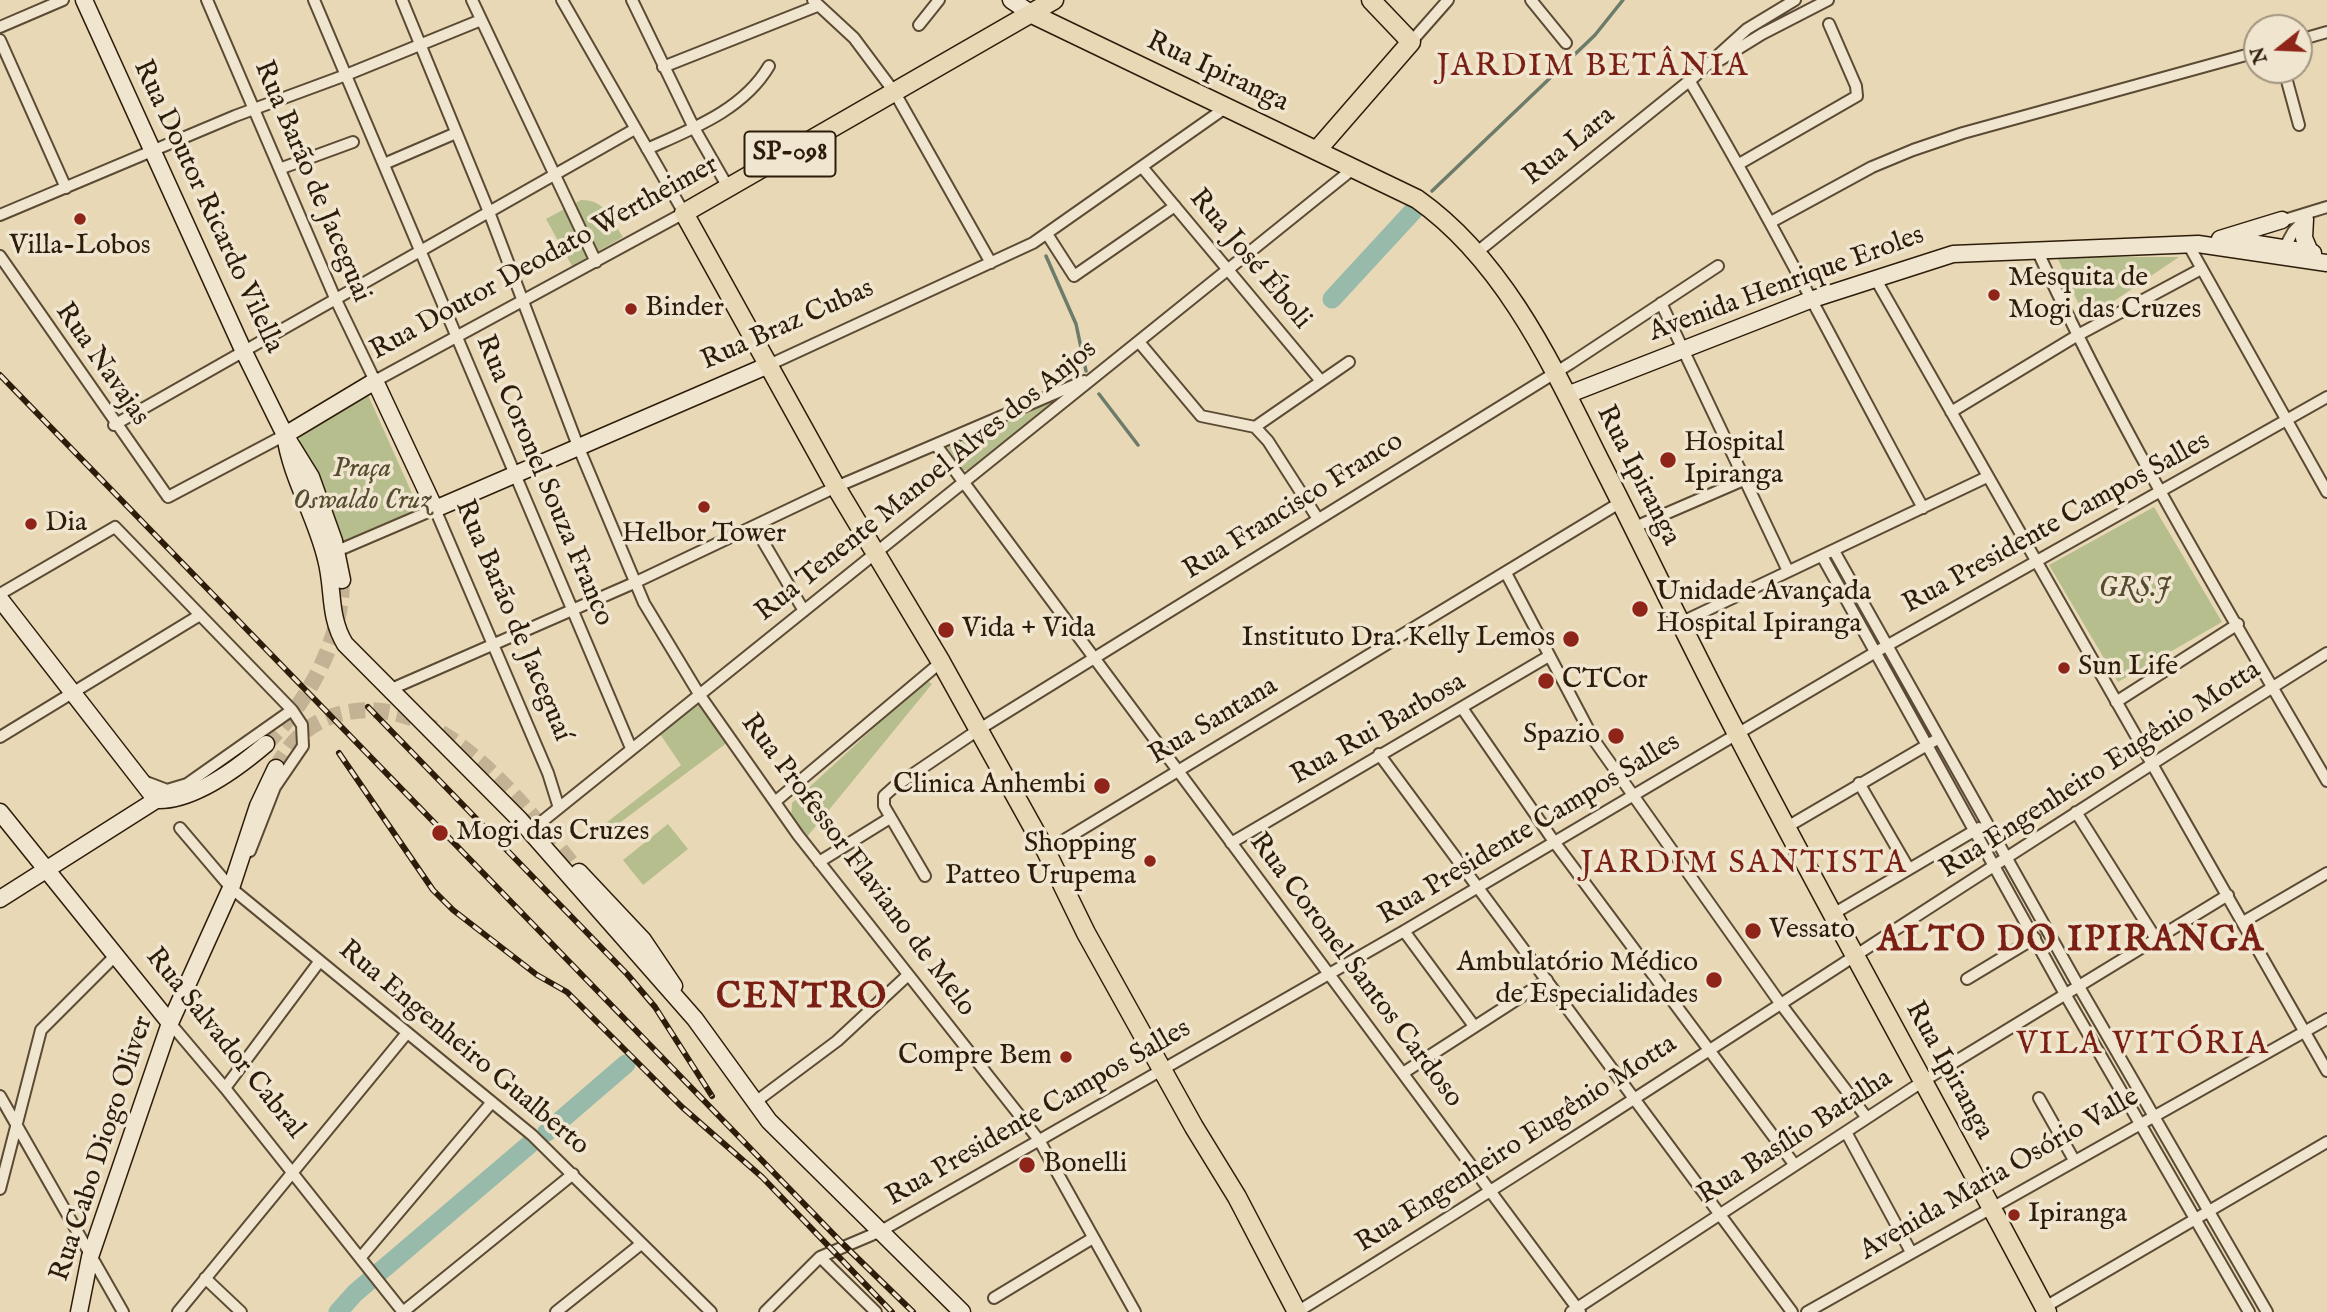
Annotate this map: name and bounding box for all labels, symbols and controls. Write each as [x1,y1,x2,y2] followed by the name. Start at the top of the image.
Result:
[2243,14,2313,84] north arrow
[1141,25,1293,121] street label: Rua Ipiranga
[2246,43,2274,66] text: N
[1438,49,1748,87] district label: JARDIM BETÂNIA
[124,55,290,359] street label: Rua Doutor Ricardo Vilella
[245,56,377,308] street label: Rua Barão de Jaceguai
[1517,100,1623,194] street label: Rua Lara
[744,132,836,176] road number: SP-098
[365,149,725,369] street label: Rua Doutor Deodato Wertheimer
[1181,183,1317,337] street label: Rua José Éboli
[72,211,88,227] marker: Villa-Lobos
[1645,220,1929,350] street label: Avenida Henrique Eroles
[9,230,151,264] place label: Villa-Lobos
[2008,262,2201,328] place label: Mesquita de Mogi das Cruzes
[697,273,879,379] street label: Rua Braz Cubas
[1986,287,2002,303] marker: Mesquita de Mogi das Cruzes
[645,292,724,326] place label: Binder
[46,297,156,433] street label: Rua Navajas
[623,301,639,317] marker: Binder
[466,331,620,631] street label: Rua Coronel Souza Franco
[750,334,1104,630] street label: Rua Tenente Manoel Alves dos Anjos
[1587,400,1687,552] street label: Rua Ipiranga
[1898,425,2216,623] street label: Rua Presidente Campos Salles
[1178,426,1410,588] street label: Rua Francisco Franco
[1684,427,1784,493] place label: Hospital Ipiranga
[1658,450,1678,470] marker: Hospital Ipiranga
[293,453,431,519] park label: Praça Oswaldo Cruz
[446,495,578,747] street label: Rua Barão de Jaceguaí
[696,499,712,515] marker: Helbor Tower
[45,507,87,541] place label: Dia
[23,516,39,532] marker: Dia
[622,518,786,552] place label: Helbor Tower
[2098,573,2170,607] park label: GRS.J
[1656,576,1871,642] place label: Unidade Avançada Hospital Ipiranga
[1630,599,1650,619] marker: Unidade Avançada Hospital Ipiranga
[962,613,1095,647] place label: Vida + Vida
[936,620,956,640] marker: Vida + Vida
[1242,622,1555,656] place label: Instituto Dra. Kelly Lemos
[1561,629,1581,649] marker: Instituto Dra. Kelly Lemos
[2078,651,2178,685] place label: Sun Life
[1934,655,2268,887] street label: Rua Engenheiro Eugênio Motta
[2056,660,2072,676] marker: Sun Life
[1562,664,1648,698] place label: CTCor
[1286,666,1472,794] street label: Rua Rui Barbosa
[1144,671,1284,773] street label: Rua Santana
[1536,671,1556,691] marker: CTCor
[732,708,982,1024] street label: Rua Professor Flaviano de Melo
[1523,719,1600,753] place label: Spazio
[1606,726,1626,746] marker: Spazio
[1373,727,1687,933] street label: Rua Presidente Campos Salles
[893,769,1086,803] place label: Clinica Anhembi
[1092,776,1112,796] marker: Clinica Anhembi
[456,816,649,850] place label: Mogi das Cruzes
[430,823,450,843] marker: Mogi das Cruzes
[1241,827,1469,1115] street label: Rua Coronel Santos Cardoso
[945,828,1136,894] place label: Shopping Patteo Urupema
[1582,846,1906,884] district label: JARDIM SANTISTA
[1142,853,1158,869] marker: Shopping Patteo Urupema
[1769,914,1855,948] place label: Vessato
[1743,921,1763,941] marker: Vessato
[1879,922,2263,964] district label: ALTO DO IPIRANGA
[331,934,595,1164] street label: Rua Engenheiro Gualberto
[137,942,311,1146] street label: Rua Salvador Cabral
[1457,947,1698,1013] place label: Ambulatório Médico de Especialidades
[1704,970,1724,990] marker: Ambulatório Médico de Especialidades
[717,979,887,1021] district label: CENTRO
[1896,996,2000,1146] street label: Rua Ipiranga
[44,1012,162,1286] street label: Rua Cabo Diogo Oliver
[881,1013,1197,1215] street label: Rua Presidente Campos Salles
[2018,1027,2268,1065] district label: VILA VITÓRIA
[1350,1029,1684,1261] street label: Rua Engenheiro Eugênio Motta
[898,1040,1052,1074] place label: Compre Bem
[1058,1049,1074,1065] marker: Compre Bem
[1692,1063,1900,1213] street label: Rua Basílio Batalha
[1854,1081,2146,1269] street label: Avenida Maria Osório Valle
[1043,1148,1127,1182] place label: Bonelli
[1017,1155,1037,1175] marker: Bonelli
[2028,1198,2127,1232] place label: Ipiranga
[2006,1207,2022,1223] marker: Ipiranga

